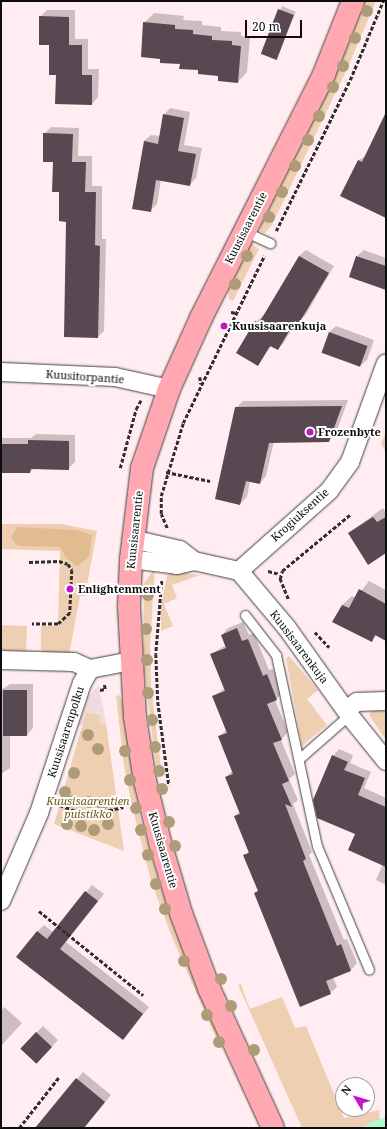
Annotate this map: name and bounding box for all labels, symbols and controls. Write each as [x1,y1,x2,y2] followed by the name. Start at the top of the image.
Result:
[247,12,304,38] scale bar
[252,18,280,35] text: 20 m
[222,190,270,266] street label: Kuusisaarentie
[232,319,326,333] place label: Kuusisaarenkuja
[219,321,229,331] marker: Kuusisaarenkuja
[45,368,125,386] street label: Kuusitorpantie
[318,425,381,439] place label: Frozenbyte
[305,427,315,437] marker: Frozenbyte
[268,486,332,544] street label: Krogiuksentie
[124,490,146,570] street label: Kuusisaarentie
[78,582,161,596] place label: Enlightenment
[65,584,75,594] marker: Enlightenment
[267,608,331,686] street label: Kuusisaarenkuja
[45,685,87,779] street label: Kuusisaarenpolku
[46,795,130,821] park label: Kuusisaarentien puistikko
[146,810,180,890] street label: Kuusisaarentie
[335,1077,375,1117] north arrow
[337,1082,355,1098] text: N

